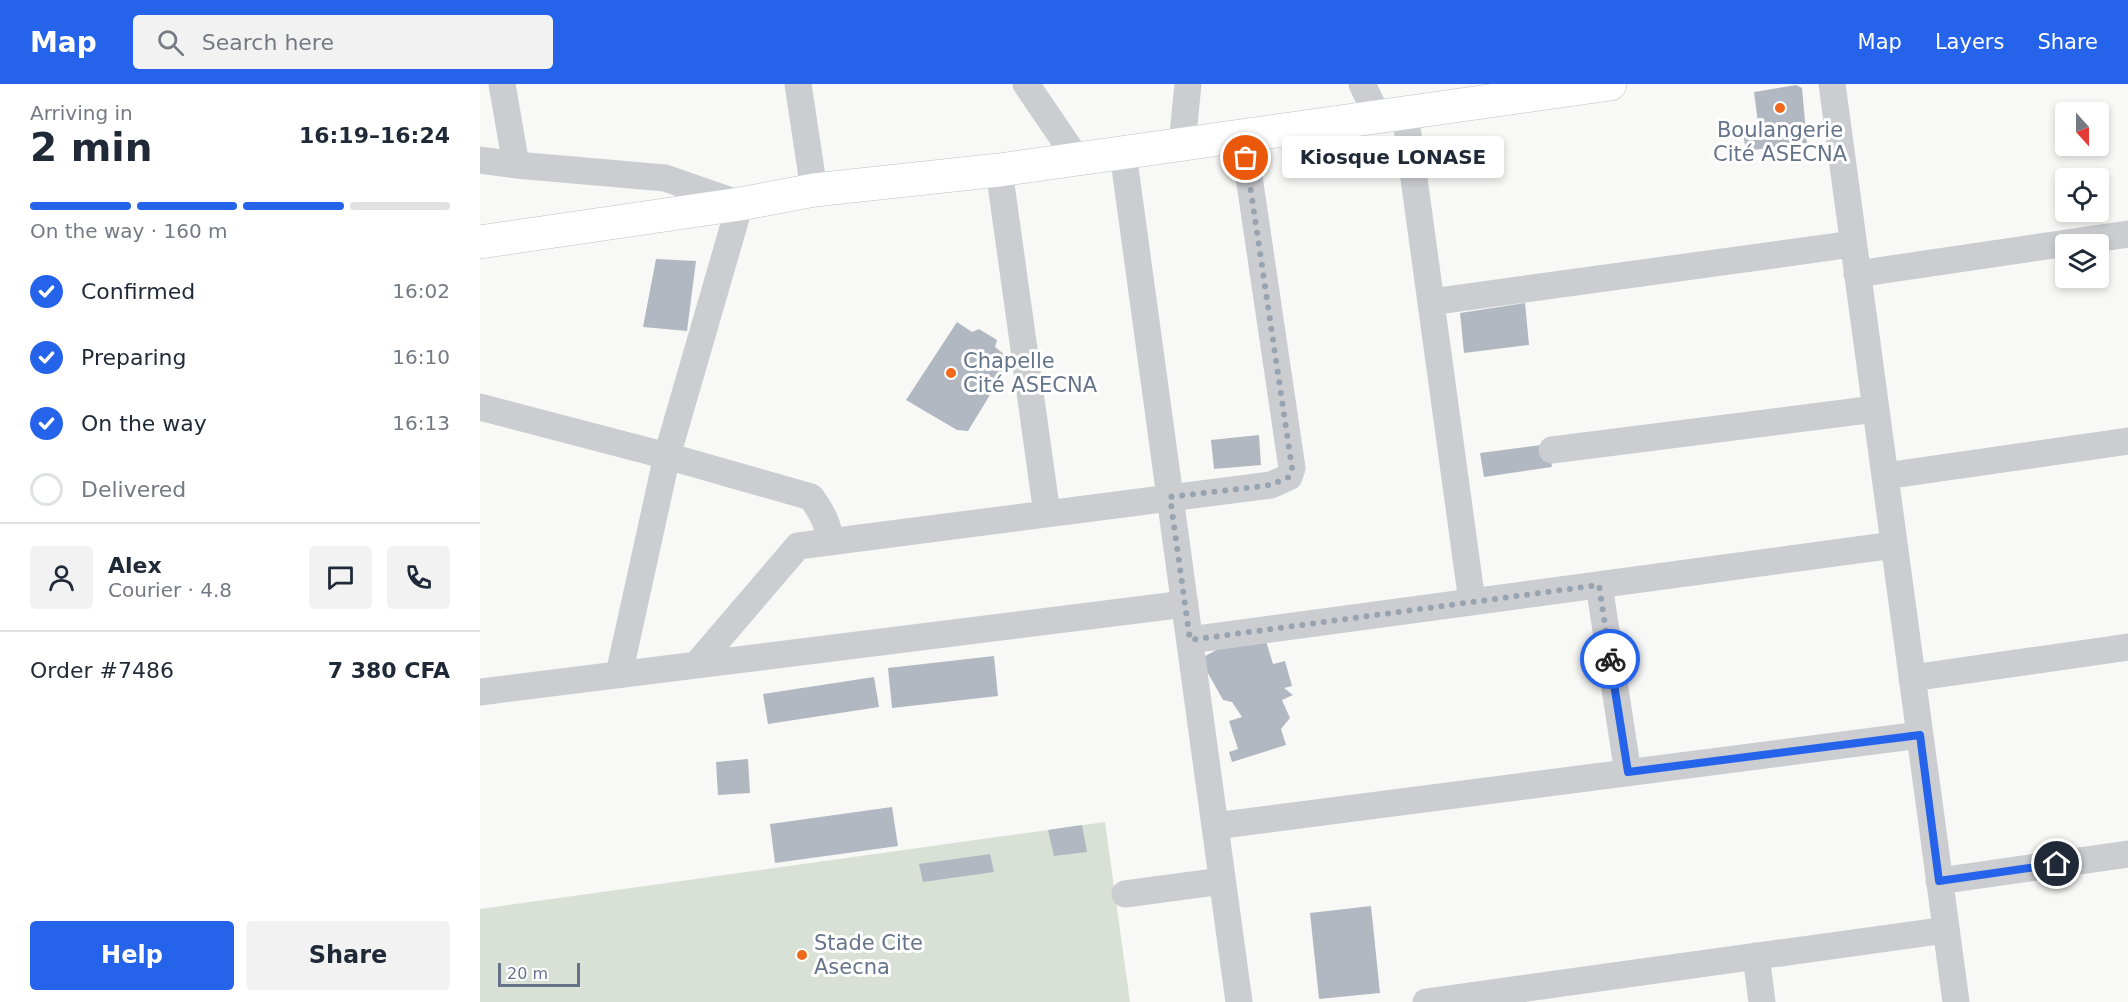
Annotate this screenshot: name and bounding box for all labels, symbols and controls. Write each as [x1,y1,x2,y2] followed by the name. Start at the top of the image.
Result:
[133,15,553,69] search box
[30,26,97,59] text: Map
[154,26,187,59] icon: search
[202,30,334,55] text: Search here
[1858,30,1902,54] text: Map
[1935,30,2004,54] text: Layers
[2037,30,2098,54] text: Share
[30,101,133,125] text: Arriving in
[1773,101,1787,115] marker: Boulangerie Cité ASECNA
[2055,102,2109,156] north arrow
[2055,102,2109,288] map controls
[1713,118,1848,166] place label: Boulangerie Cité ASECNA
[299,123,450,148] text: 16:19–16:24
[30,125,152,170] text: 2 min
[1220,132,1271,183] pin
[1282,137,1504,179] callout: Kiosque LONASE
[1229,141,1262,174] icon: bag
[1300,145,1486,169] text: Kiosque LONASE
[2055,168,2109,222] button: locate
[30,219,228,243] text: On the way · 160 m
[2055,234,2109,288] button: layers
[30,275,63,308] icon: check
[81,279,195,304] text: Confirmed
[392,279,450,303] text: 16:02
[30,341,63,374] icon: check
[81,345,187,370] text: Preparing
[392,345,450,369] text: 16:10
[963,349,1098,397] place label: Chapelle Cité ASECNA
[944,366,958,380] marker: Chapelle Cité ASECNA
[30,407,63,440] icon: check
[81,411,207,436] text: On the way
[392,411,450,435] text: 16:13
[81,477,186,502] text: Delivered
[30,546,93,609] button: person
[309,546,372,609] button: chat
[387,546,450,609] button: phone
[108,553,162,578] text: Alex
[108,578,232,602] text: Courier · 4.8
[1580,629,1640,689] courier
[1594,643,1627,676] icon: bike
[30,658,174,683] text: Order #7486
[328,658,450,683] text: 7 380 CFA
[2031,838,2082,889] pin
[2040,847,2073,880] icon: home
[30,921,234,990] button: Help
[246,921,450,990] button: Share
[814,931,923,979] place label: Stade Cite Asecna
[795,948,809,962] marker: Stade Cite Asecna
[498,960,580,988] scale bar
[507,964,548,983] text: 20 m

